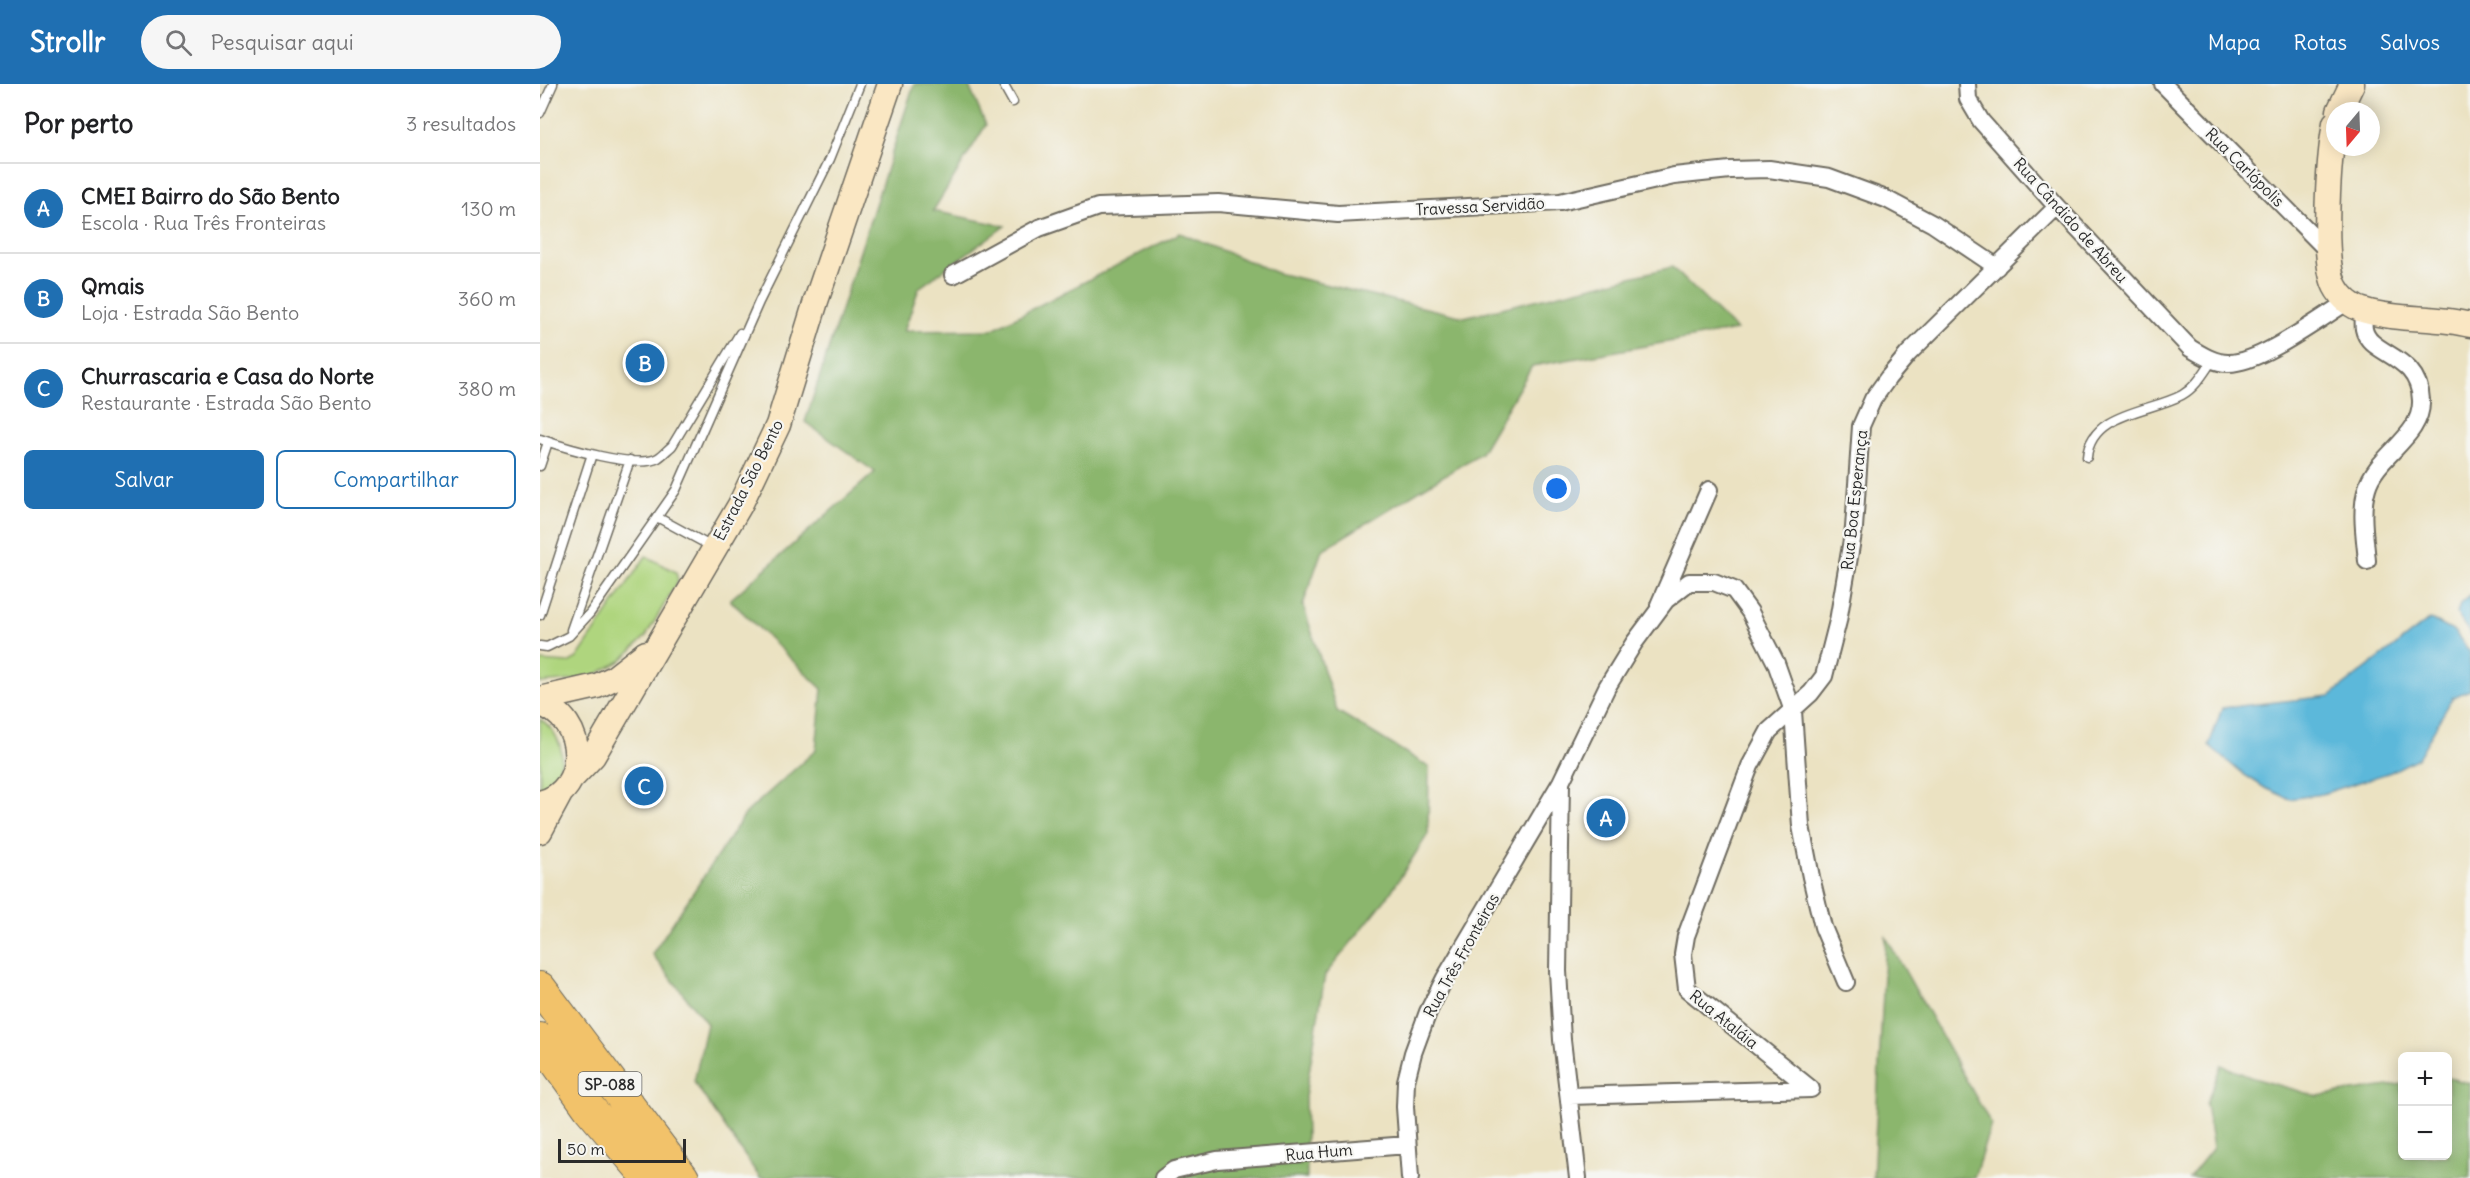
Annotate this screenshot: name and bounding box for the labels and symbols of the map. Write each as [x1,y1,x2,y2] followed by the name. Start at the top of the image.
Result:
[2326,102,2380,156] north arrow
[2201,123,2289,211] street label: Rua Carlópolis
[2010,153,2132,287] street label: Rua Cândido de Abreu
[1415,193,1545,219] street label: Travessa Servidão
[626,340,664,386] pin: B
[709,416,787,544] street label: Estrada São Bento
[1837,429,1871,571] street label: Rua Boa Esperança
[1542,474,1571,503] your location
[624,764,664,808] pin: C
[1586,796,1626,840] pin: A
[1419,890,1503,1020] street label: Rua Três Fronteiras
[1686,985,1762,1053] street label: Rua Ataláia
[578,1072,641,1096] road number: SP-088
[558,1136,686,1164] scale bar
[1285,1139,1353,1165] street label: Rua Hum

